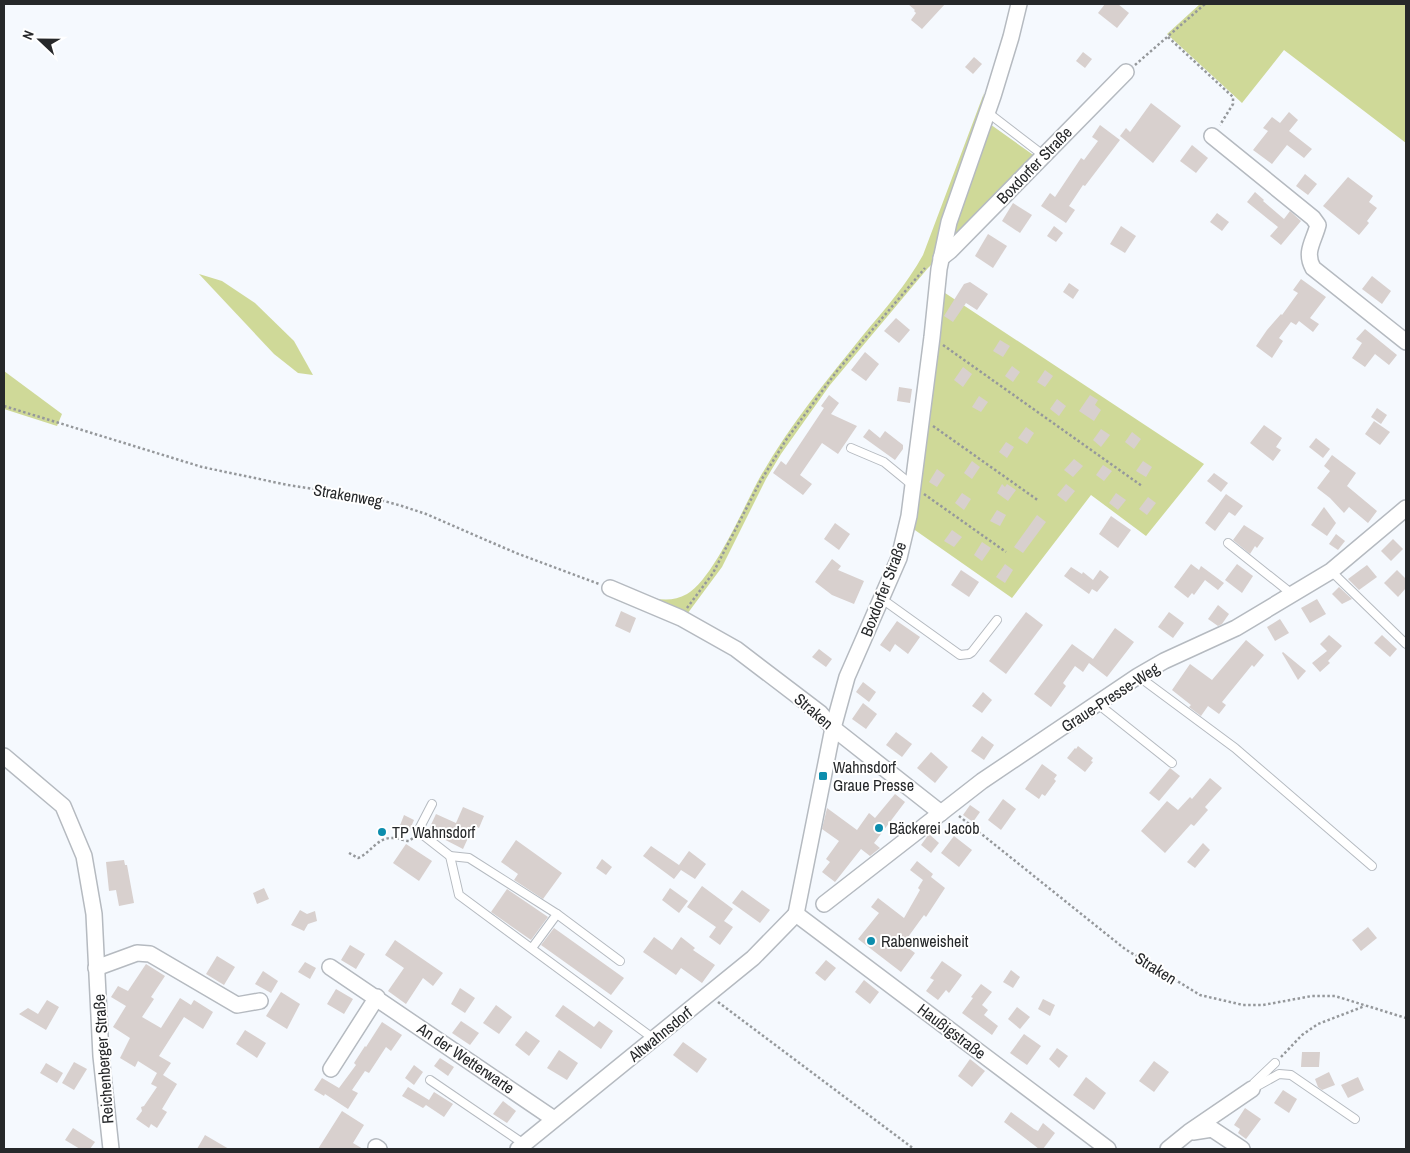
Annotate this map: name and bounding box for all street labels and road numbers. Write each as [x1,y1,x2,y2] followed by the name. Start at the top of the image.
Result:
[991,121,1077,209] street label: Boxdorfer Straße
[312,478,385,512] street label: Strakenweg
[855,538,911,640] street label: Boxdorfer Straße
[1057,657,1164,737] street label: Graue-Presse-Weg
[790,688,838,734] street label: Straken
[1131,947,1181,989] street label: Straken
[87,993,119,1125] street label: Reichenberger Straße
[913,998,991,1064] street label: Haußigstraße
[623,1001,697,1067] street label: Altwahnsdorf
[412,1017,519,1099] street label: An der Wetterwarte

